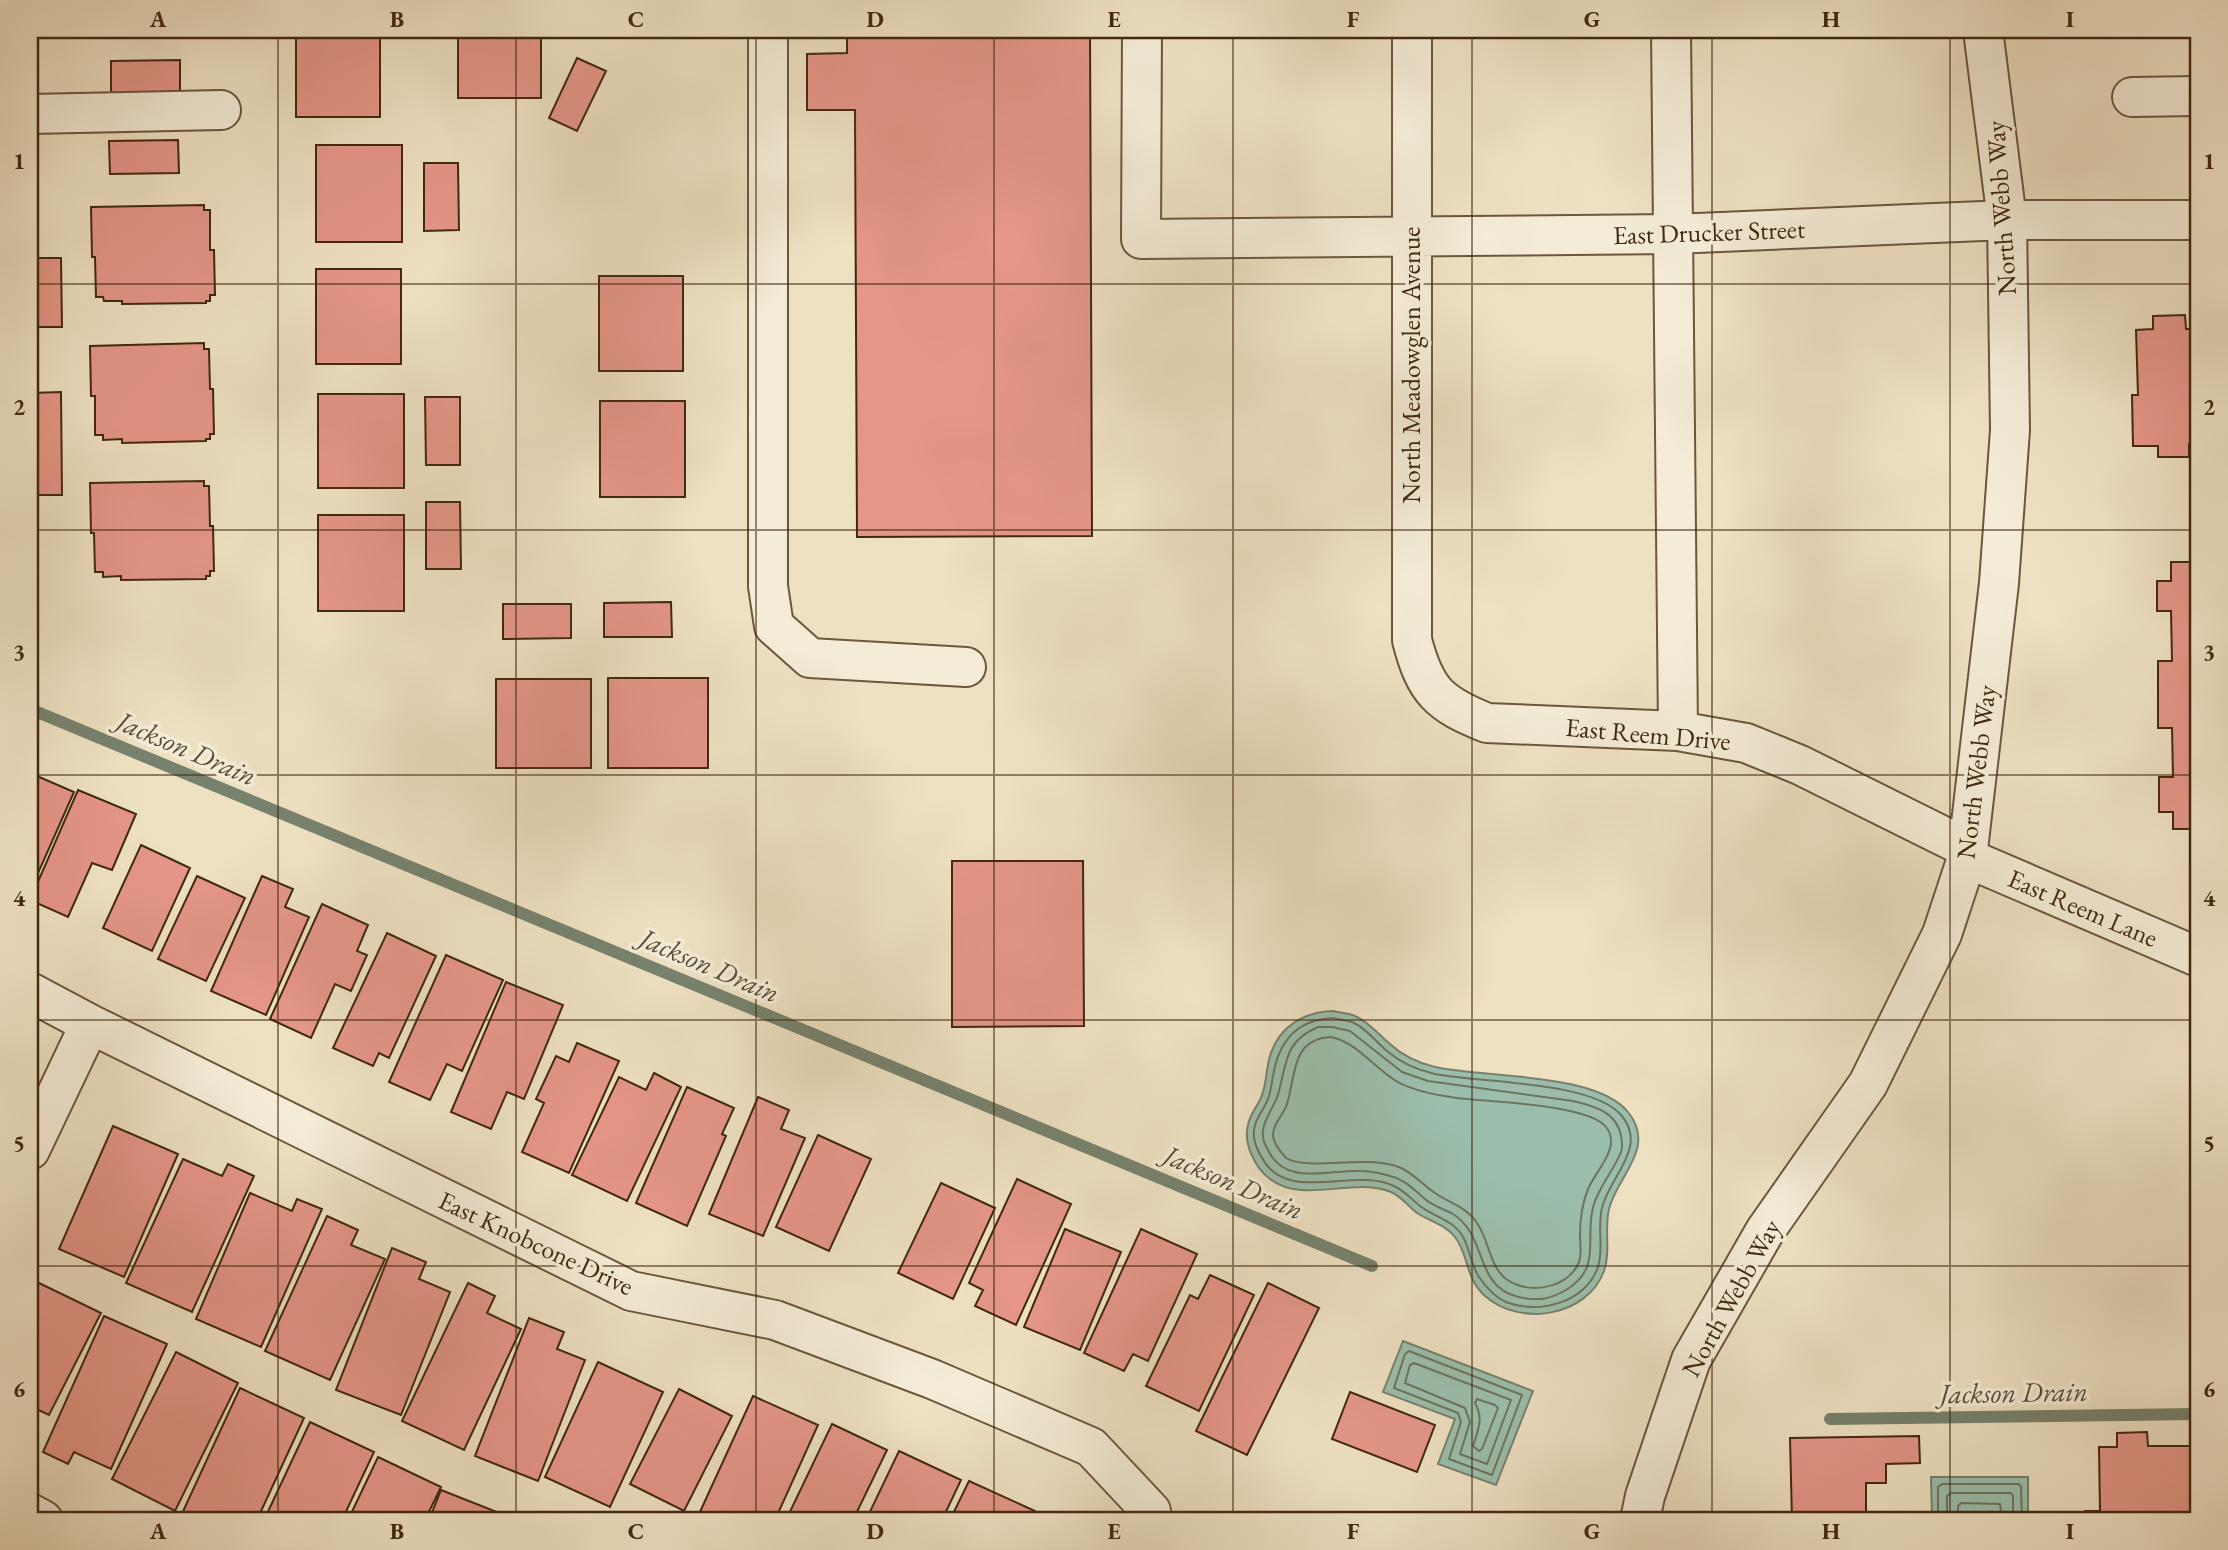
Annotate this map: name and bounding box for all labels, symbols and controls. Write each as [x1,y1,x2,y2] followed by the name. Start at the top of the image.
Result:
[149,4,167,34] text: A
[390,4,404,34] text: B
[628,4,644,34] text: C
[866,4,884,34] text: D
[1107,4,1121,34] text: E
[1347,4,1360,34] text: F
[1584,4,1600,34] text: G
[1822,4,1840,34] text: H
[2066,4,2074,34] text: I
[1978,119,2024,296] street label: North Webb Way
[13,146,25,176] text: 1
[2203,146,2215,176] text: 1
[1612,212,1806,252] street label: East Drucker Street
[1394,226,1428,504] street label: North Meadowglen Avenue
[13,392,25,422] text: 2
[2203,392,2215,422] text: 2
[13,637,25,667] text: 3
[2203,637,2215,667] text: 3
[1948,683,2004,861] street label: North Webb Way
[106,700,262,793] water label: Jackson Drain
[1564,710,1732,758] street label: East Reem Drive
[2003,861,2163,955] street label: East Reem Lane
[13,883,26,913] text: 4
[2203,883,2216,913] text: 4
[629,917,785,1010] water label: Jackson Drain
[13,1128,25,1158] text: 5
[2203,1128,2215,1158] text: 5
[1153,1134,1309,1227] water label: Jackson Drain
[433,1183,639,1303] street label: East Knobcone Drive
[1674,1213,1789,1383] street label: North Webb Way
[1934,1373,2088,1411] water label: Jackson Drain
[13,1374,25,1404] text: 6
[2203,1374,2215,1404] text: 6
[149,1516,167,1546] text: A
[390,1516,404,1546] text: B
[628,1516,644,1546] text: C
[866,1516,884,1546] text: D
[1107,1516,1121,1546] text: E
[1347,1516,1360,1546] text: F
[1584,1516,1600,1546] text: G
[1822,1516,1840,1546] text: H
[2066,1516,2074,1546] text: I

